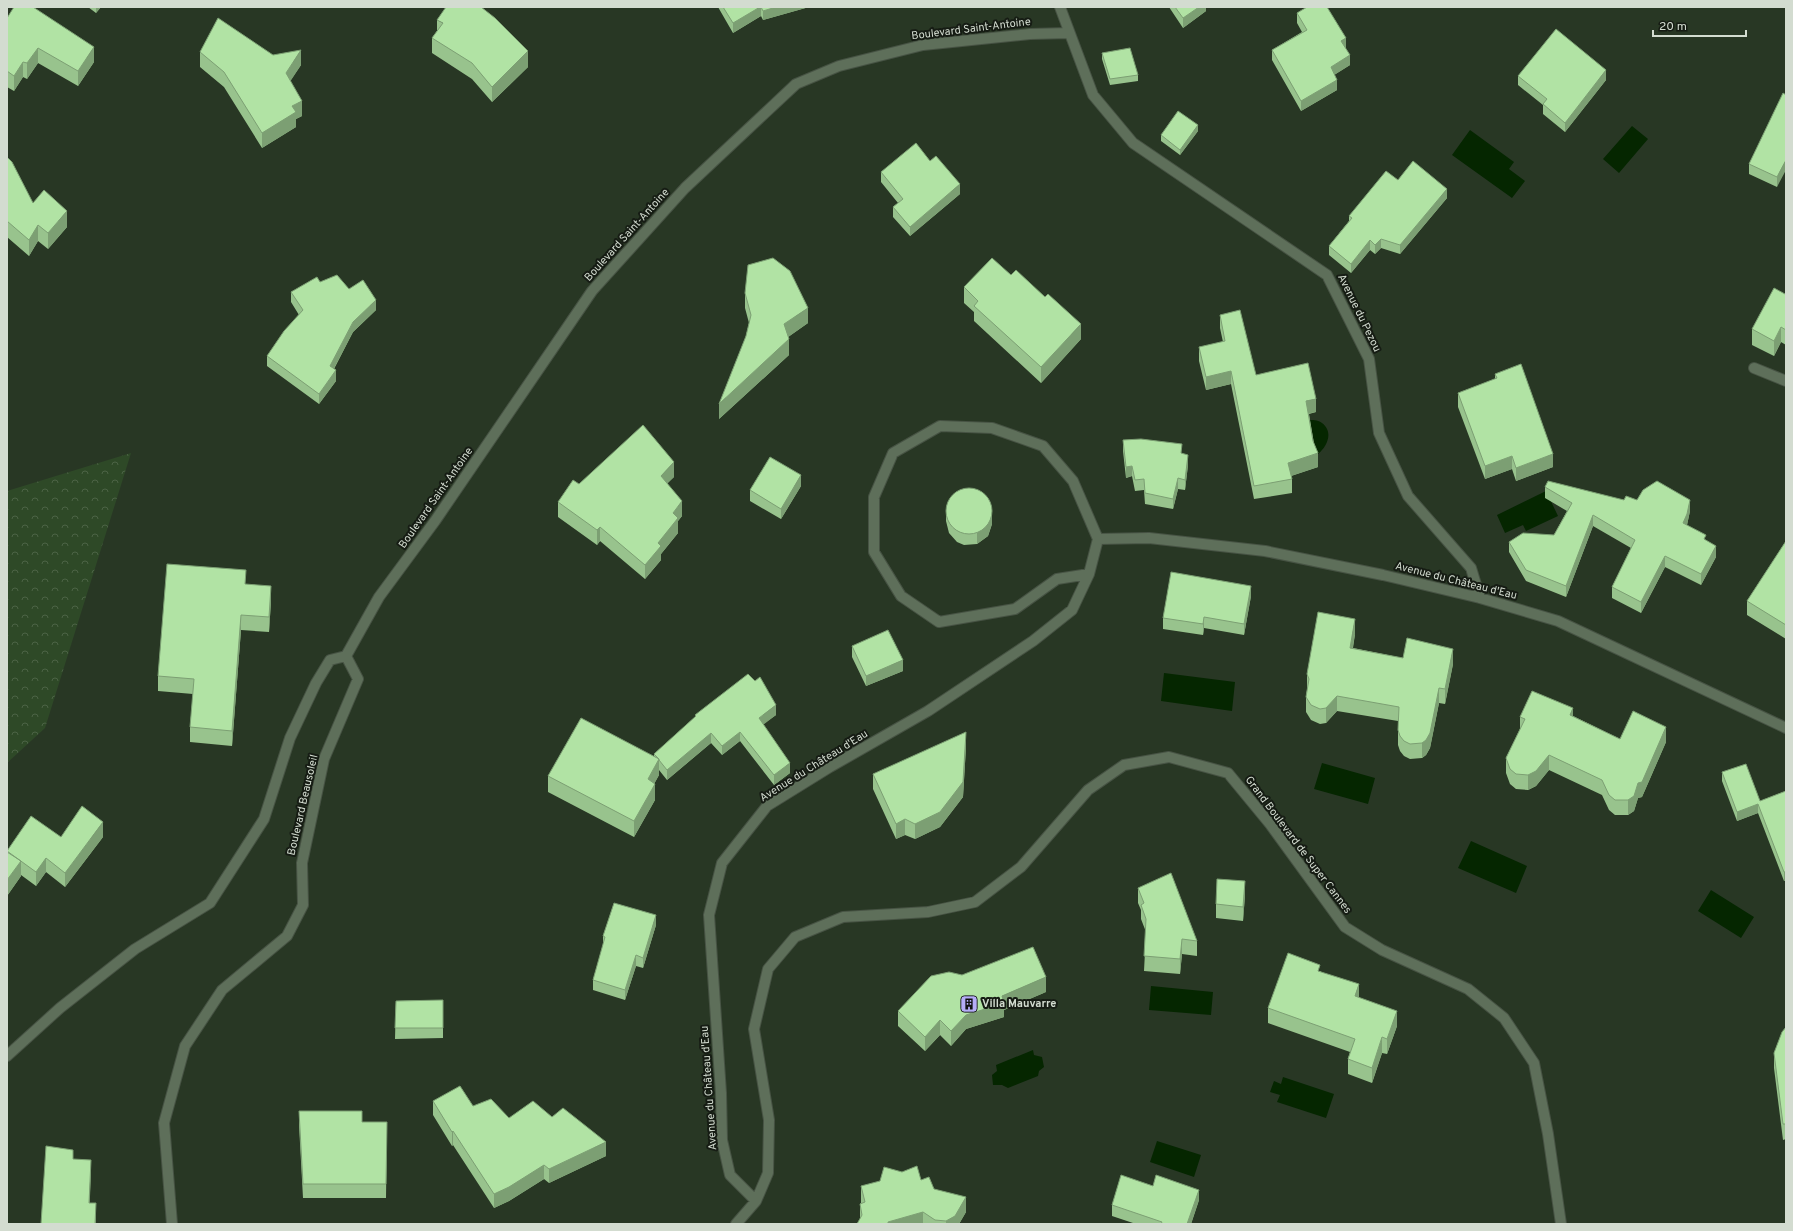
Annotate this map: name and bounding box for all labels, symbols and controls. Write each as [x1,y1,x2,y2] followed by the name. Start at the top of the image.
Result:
[1653,12,1746,38] scale bar
[911,15,1032,43] street label: Boulevard Saint-Antoine
[1659,19,1687,35] text: 20 m
[582,186,672,284] street label: Boulevard Saint-Antoine
[1334,272,1384,354] street label: Avenue du Pezou
[396,445,476,551] street label: Boulevard Saint-Antoine
[1394,559,1518,603] street label: Avenue du Château d'Eau
[757,727,871,805] street label: Avenue du Château d'Eau
[285,753,321,857] street label: Boulevard Beausoleil
[1242,773,1354,917] street label: Grand Boulevard de Super Cannes
[959,994,979,1014] building icon: Villa Mauvarre
[982,997,1056,1011] place label: Villa Mauvarre
[698,1025,720,1151] street label: Avenue du Château d'Eau

